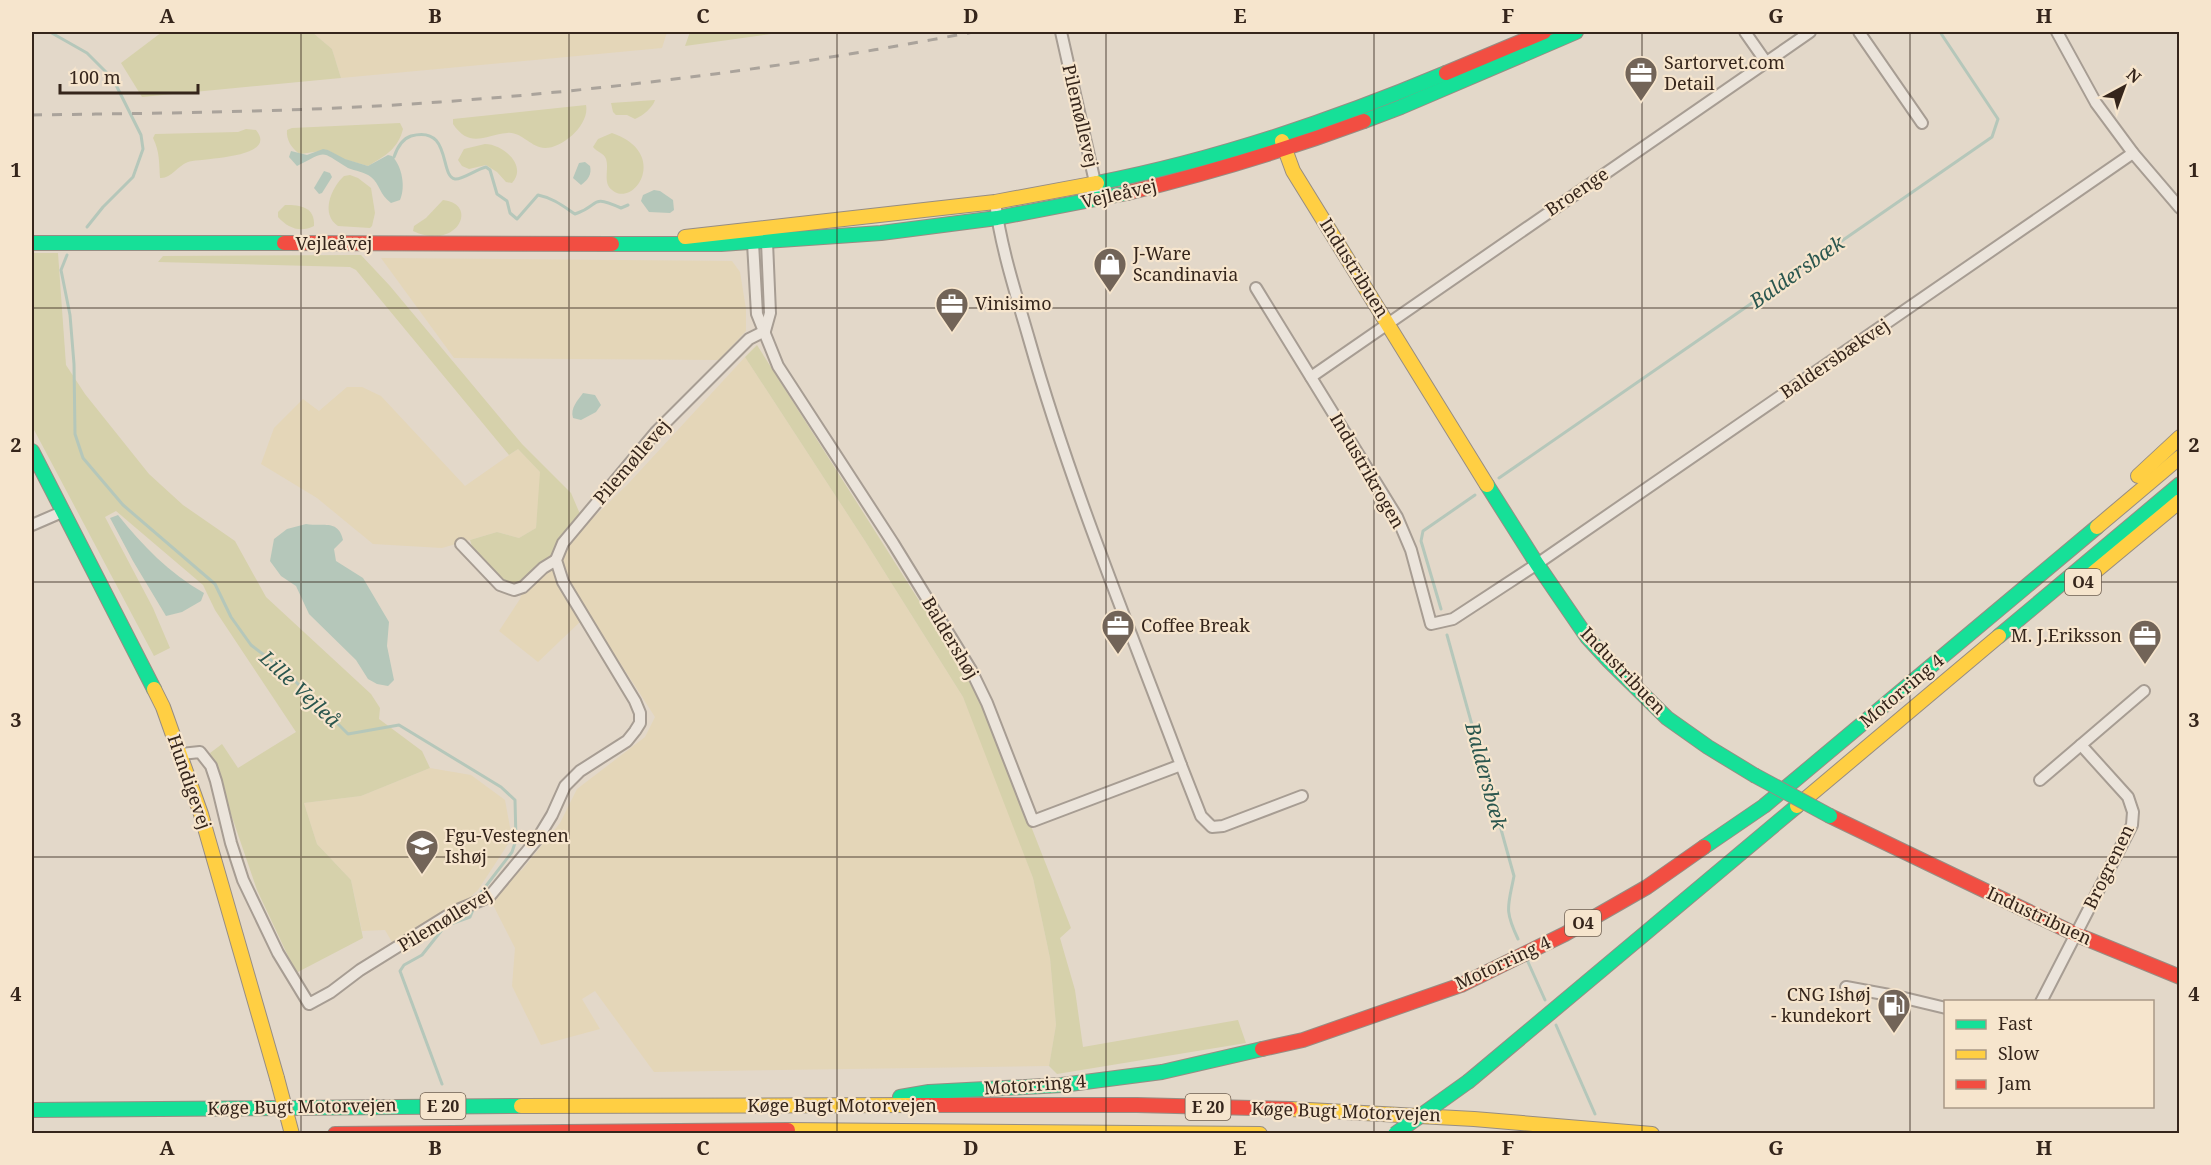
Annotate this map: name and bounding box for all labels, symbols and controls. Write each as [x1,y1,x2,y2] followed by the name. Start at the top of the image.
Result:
[159,2,175,29] text: A
[428,2,442,29] text: B
[696,2,710,29] text: C
[963,2,979,29] text: D
[1233,2,1247,29] text: E
[1502,2,1514,29] text: F
[1768,2,1784,29] text: G
[2036,2,2052,29] text: H
[1664,50,1785,95] place label: Sartorvet.com Detail
[1623,55,1659,102] office icon: Sartorvet.com Detail
[60,57,198,95] scale bar
[2094,57,2154,117] north arrow
[1057,62,1105,170] street label: Pilemøllevej
[2122,63,2146,88] text: N
[69,65,121,89] text: 100 m
[10,156,22,183] text: 1
[2188,156,2200,183] text: 1
[1540,161,1613,221] street label: Broenge
[1079,173,1159,213] street label: Vejleåvej
[1315,213,1395,322] street label: Industribuen
[1743,229,1850,315] water label: Baldersbæk
[296,231,372,255] street label: Vejleåvej
[1132,241,1238,286] place label: J-Ware Scandinavia
[1092,246,1128,293] shop icon: J-Ware Scandinavia
[934,286,970,333] office icon: Vinisimo
[975,291,1052,315] place label: Vinisimo
[1775,313,1894,404] street label: Baldersbækvej
[1325,408,1411,533] street label: Industrikrogen
[588,414,675,509] street label: Pilemøllevej
[10,431,22,458] text: 2
[2188,431,2200,458] text: 2
[2065,569,2101,595] road number: O4
[917,592,985,683] street label: Baldershøj
[1100,608,1136,655] office icon: Coffee Break
[1141,613,1250,637] place label: Coffee Break
[2127,618,2163,665] office icon: M. J.Eriksson
[1576,621,1672,720] street label: Industribuen
[2011,623,2122,647] place label: M. J.Eriksson
[253,644,347,733] water label: Lille Vejleå
[1854,648,1948,732] street label: Motorring 4
[10,706,22,733] text: 3
[2188,706,2200,733] text: 3
[1459,718,1514,833] water label: Baldersbæk
[162,731,217,832] street label: Hundigevej
[2077,820,2139,913] street label: Brogrenen
[445,823,569,868] place label: Fgu-Vestegnen Ishøj
[404,828,440,875] school or university icon: Fgu-Vestegnen Ishøj
[1983,880,2096,950] street label: Industribuen
[393,882,496,957] street label: Pilemøllevej
[1565,910,1601,936] road number: O4
[1451,930,1554,995] street label: Motorring 4
[10,980,22,1007] text: 4
[2188,980,2200,1007] text: 4
[1771,982,1871,1027] place label: CNG Ishøj - kundekort
[1876,987,1912,1034] fuel station icon: CNG Ishøj - kundekort
[1944,1000,2154,1108] legend
[1998,1011,2033,1035] text: Fast
[1998,1041,2040,1065] text: Slow
[983,1068,1087,1100] street label: Motorring 4
[1997,1071,2032,1095] text: Jam
[207,1092,397,1120] street label: Køge Bugt Motorvejen
[420,1093,466,1119] road number: E 20
[747,1093,937,1117] street label: Køge Bugt Motorvejen
[1186,1094,1230,1120] road number: E 20
[1251,1096,1442,1126] street label: Køge Bugt Motorvejen
[159,1134,175,1161] text: A
[428,1134,442,1161] text: B
[696,1134,710,1161] text: C
[963,1134,979,1161] text: D
[1233,1134,1247,1161] text: E
[1502,1134,1514,1161] text: F
[1768,1134,1784,1161] text: G
[2036,1134,2052,1161] text: H

